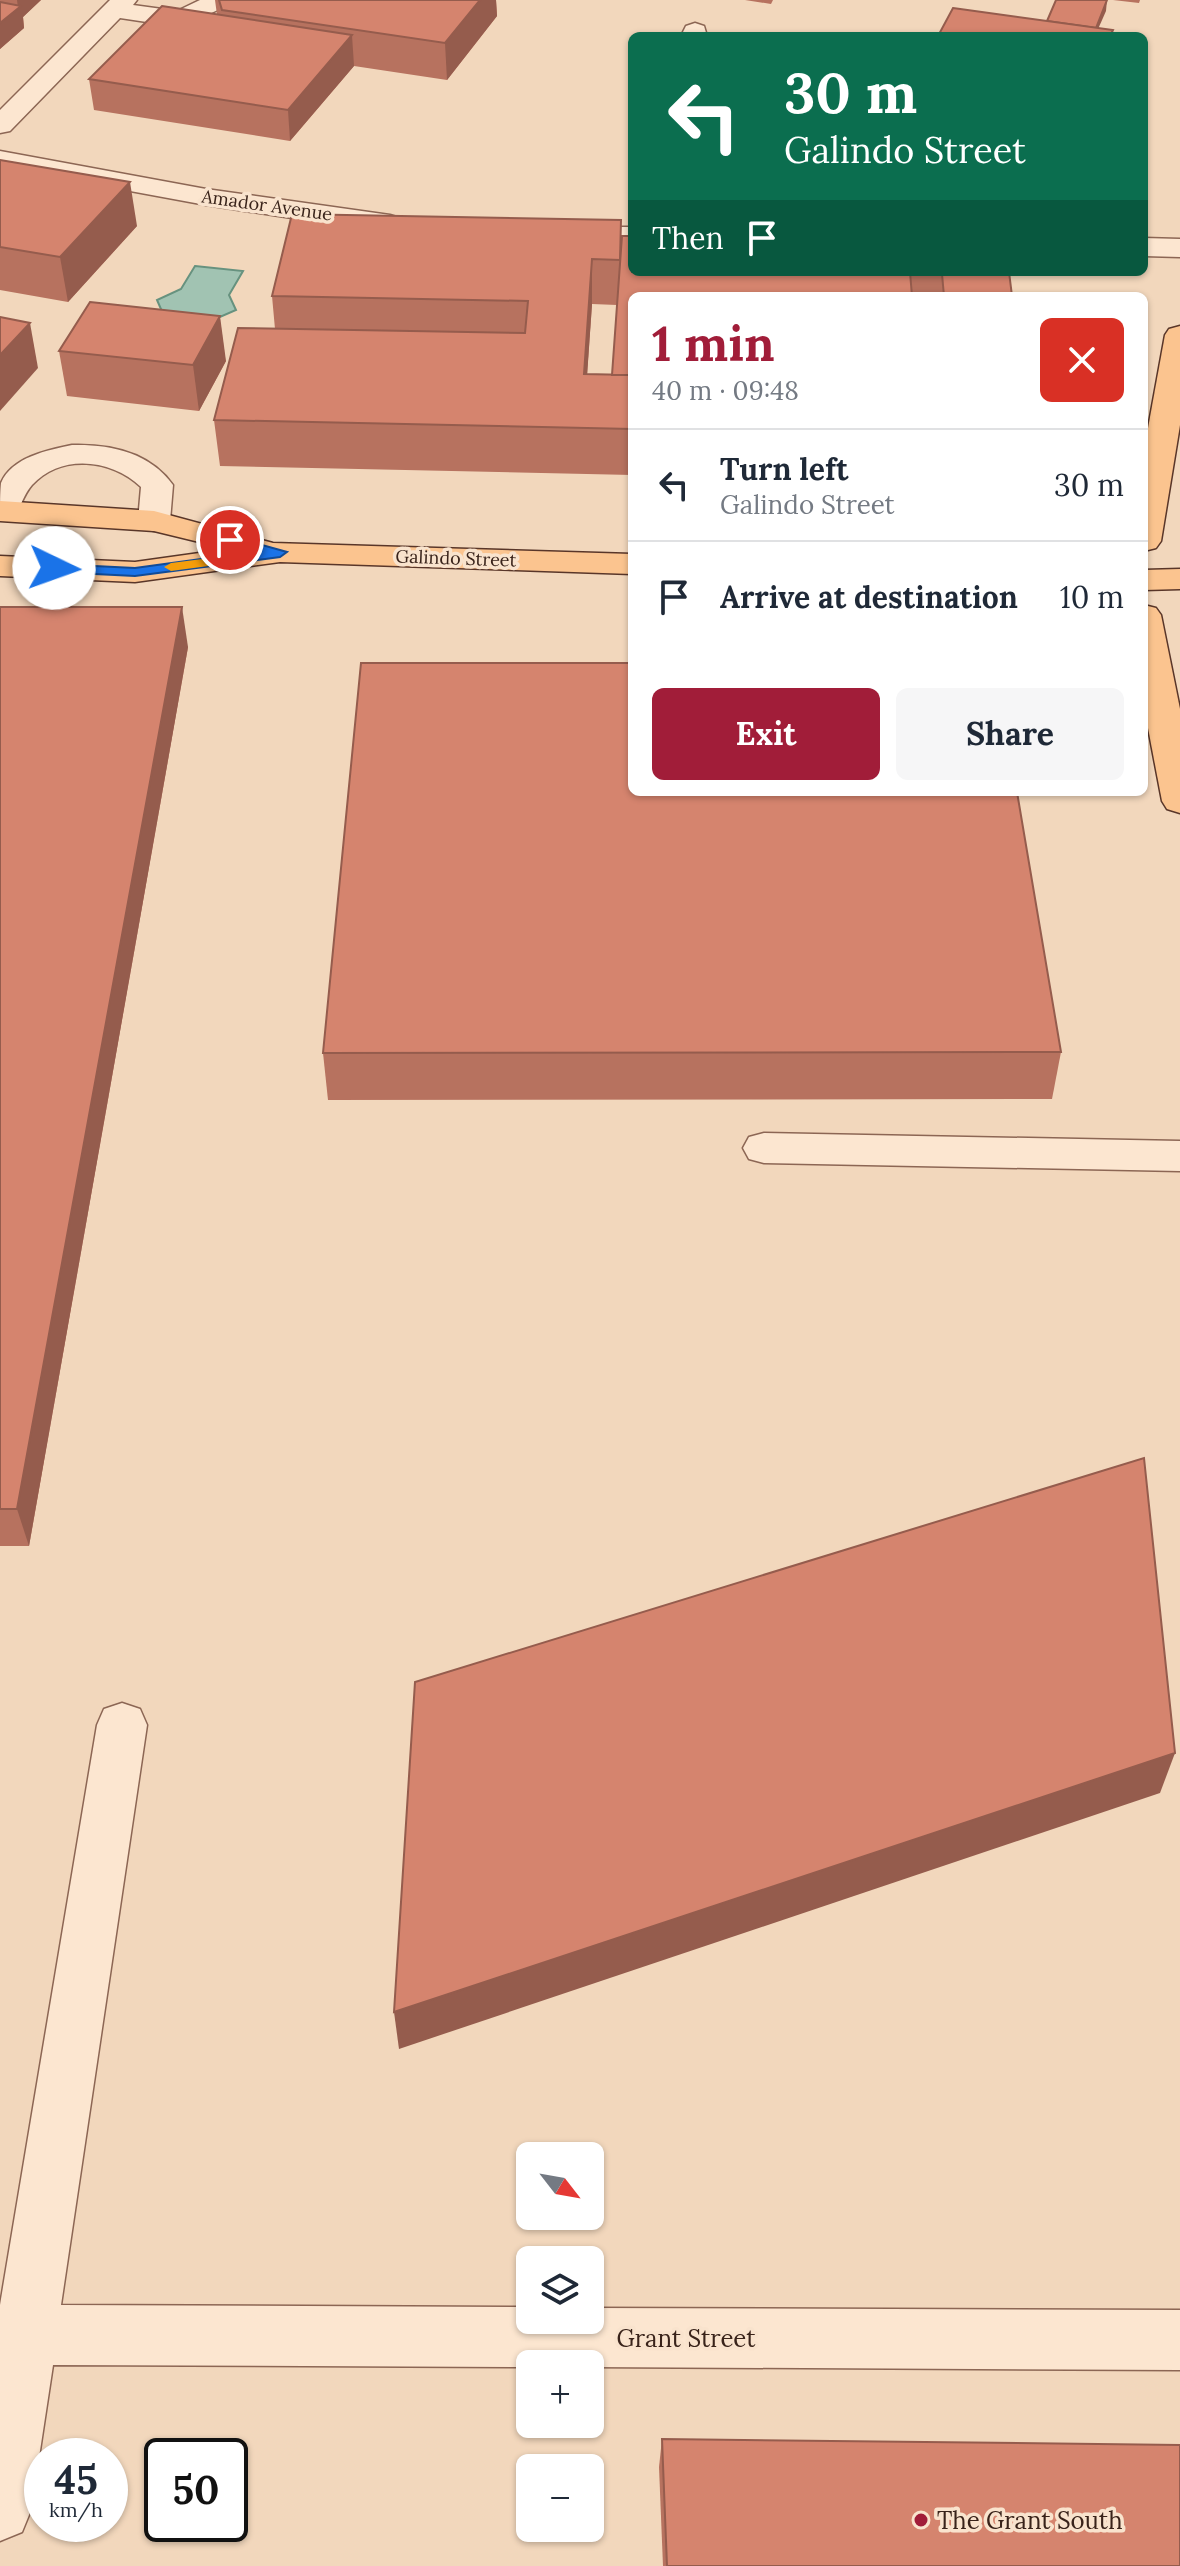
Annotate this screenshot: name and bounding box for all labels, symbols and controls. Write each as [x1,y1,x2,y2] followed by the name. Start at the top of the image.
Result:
[784,57,917,128] text: 30 m
[652,64,756,168] icon: left
[784,127,1026,173] text: Galindo Street
[199,184,334,226] street label: Amador Avenue
[740,216,784,260] icon: arrive
[652,219,724,257] text: Then
[652,313,775,374] text: 1 min
[1040,318,1124,402] button: close
[652,374,799,407] text: 40 m · 09:48
[720,450,848,488] text: Turn left
[652,463,696,507] icon: left
[1054,466,1124,504] text: 30 m
[720,488,895,521] text: Galindo Street
[196,506,264,574] pin
[208,518,252,562] icon: arrive
[12,526,96,610] position arrow
[395,544,517,572] street label: Galindo Street
[652,575,696,619] icon: arrive
[720,578,1018,616] text: Arrive at destination
[1060,578,1124,616] text: 10 m
[652,688,880,780] button: Exit
[896,688,1124,780] button: Share
[516,2142,604,2230] north arrow
[516,2142,604,2542] map controls
[516,2246,604,2334] button: layers
[617,2323,756,2354] street label: Grant Street
[516,2350,604,2438] button: +
[144,2438,248,2542] speed limit sign: 50
[54,2454,98,2505] text: 45
[516,2454,604,2542] button: −
[49,2497,103,2522] text: km/h
[937,2505,1123,2536] place label: The Grant South
[912,2511,930,2529] marker: The Grant South

